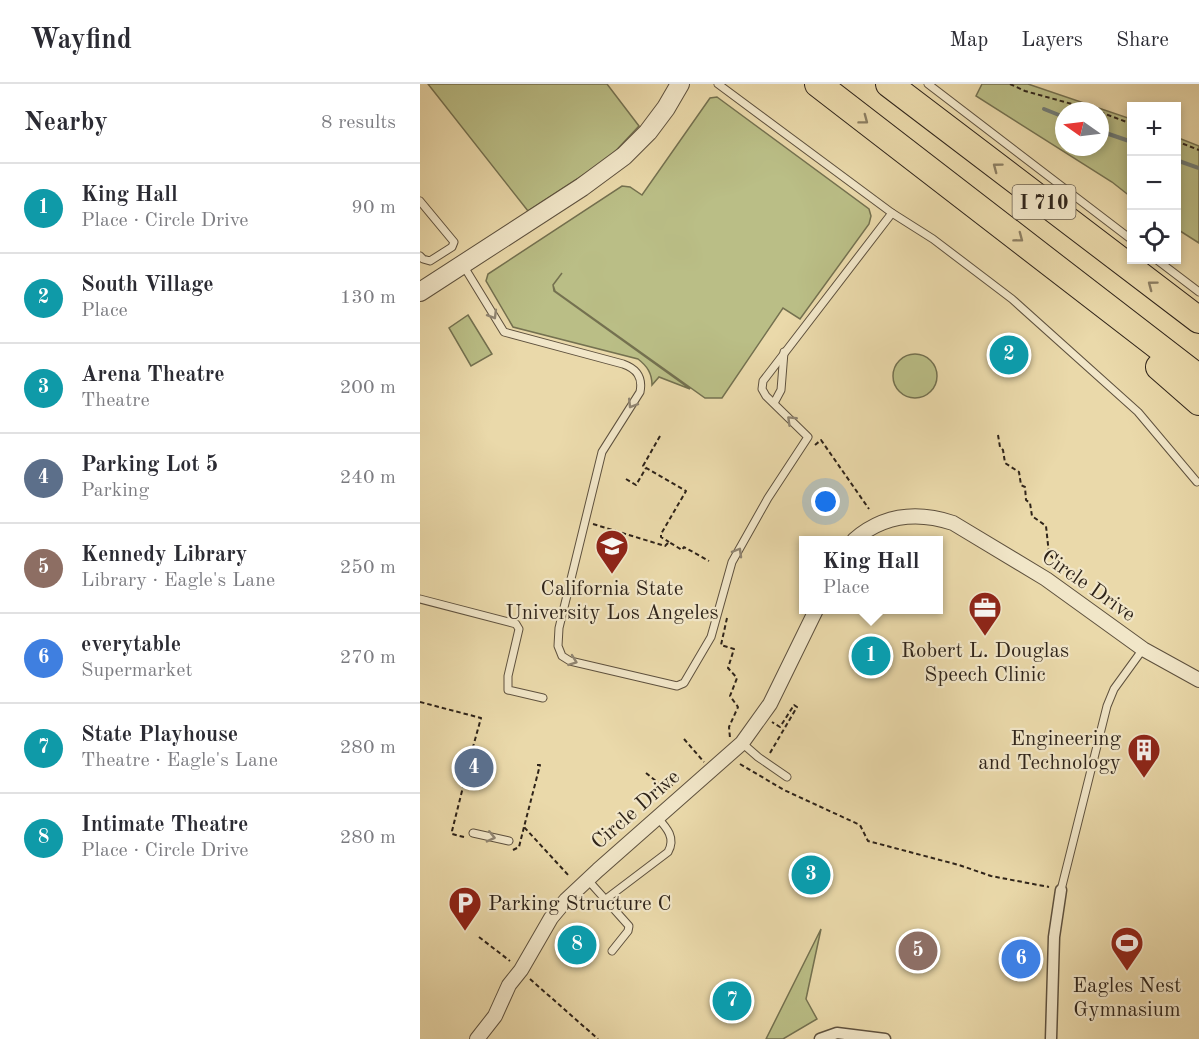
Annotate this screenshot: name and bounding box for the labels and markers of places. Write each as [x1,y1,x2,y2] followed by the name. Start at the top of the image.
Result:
[990,332,1028,378] pin: 2
[594,528,630,575] school or university icon: California State University Los Angeles
[505,579,719,624] place label: California State University Los Angeles
[967,590,1003,637] office icon: Robert L. Douglas Speech Clinic
[852,634,890,678] pin: 1
[901,641,1069,686] place label: Robert L. Douglas Speech Clinic
[978,729,1122,774] place label: Engineering and Technology
[1126,732,1162,779] building icon: Engineering and Technology
[454,746,494,790] pin: 4
[792,852,830,898] pin: 3
[447,885,483,932] parking icon: Parking Structure C
[488,894,672,915] place label: Parking Structure C
[558,922,596,968] pin: 8
[1109,925,1145,972] sports icon: Eagles Nest Gymnasium
[898,928,938,974] pin: 5
[1002,936,1040,982] pin: 6
[1073,976,1181,1021] place label: Eagles Nest Gymnasium
[712,978,752,1024] pin: 7

